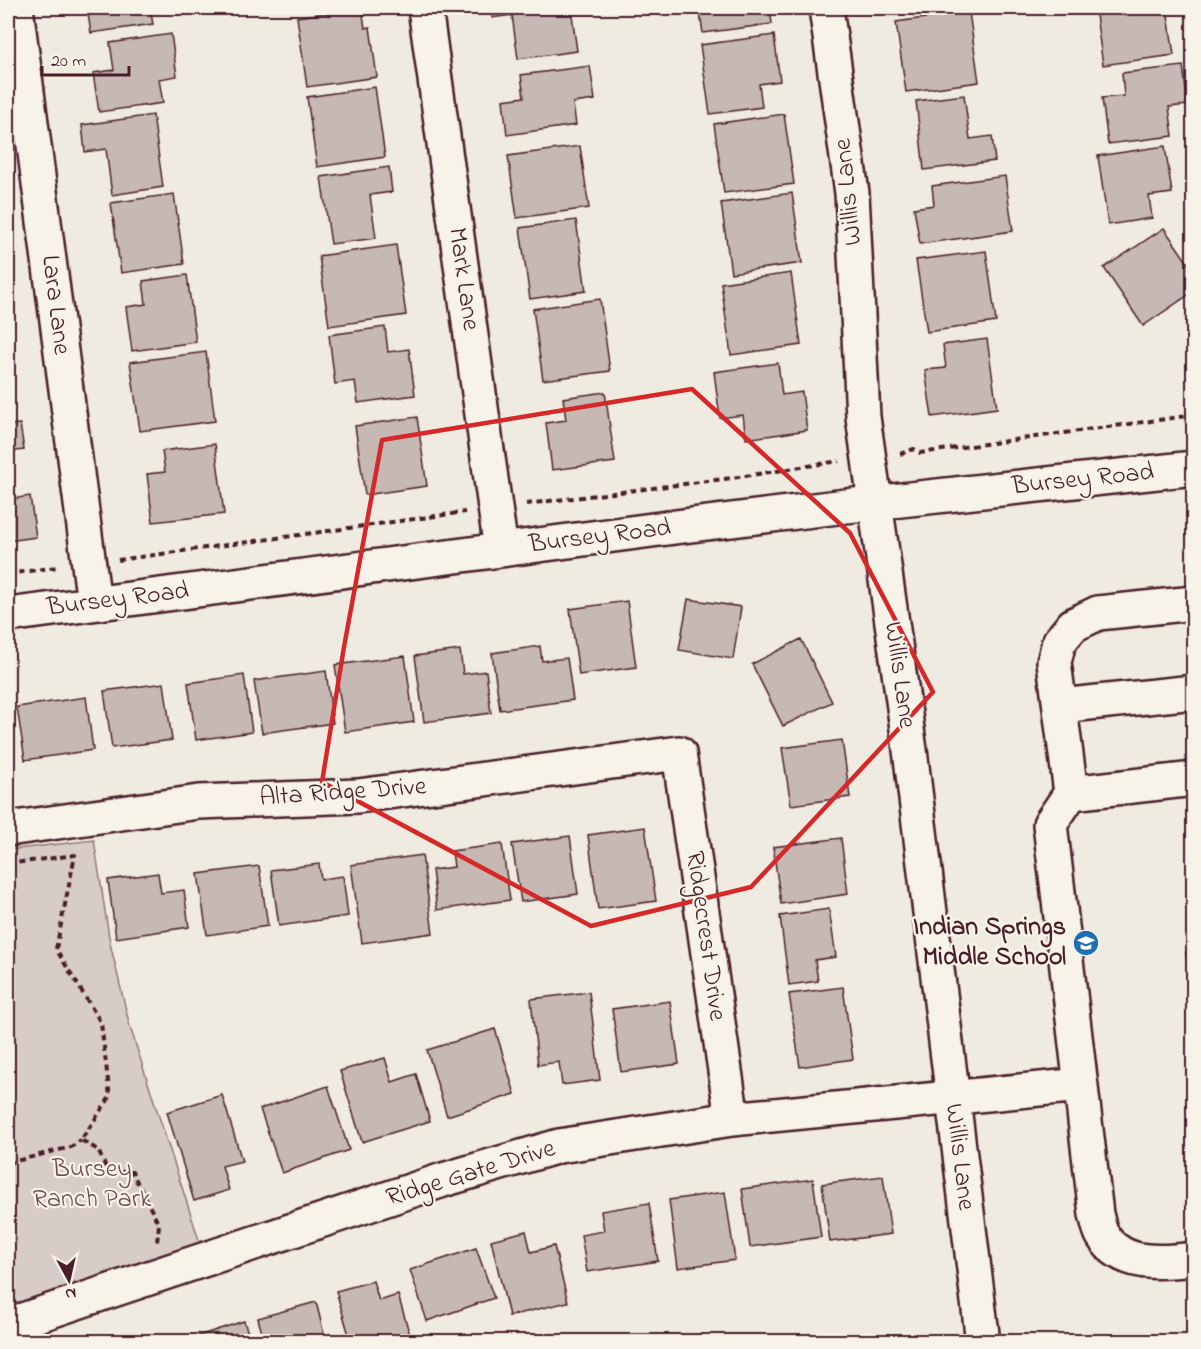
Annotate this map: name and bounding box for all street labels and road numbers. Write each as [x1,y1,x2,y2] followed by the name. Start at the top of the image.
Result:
[824,136,874,247] street label: Willis Lane
[437,225,489,333] street label: Mark Lane
[30,253,80,357] street label: Lara Lane
[1009,454,1156,506] street label: Bursey Road
[526,509,674,565] street label: Bursey Road
[44,572,192,628] street label: Bursey Road
[873,619,925,731] street label: Willis Lane
[258,768,428,818] street label: Alta Ridge Drive
[674,849,736,1024] street label: Ridgecrest Drive
[934,1101,984,1213] street label: Willis Lane
[382,1130,561,1218] street label: Ridge Gate Drive

